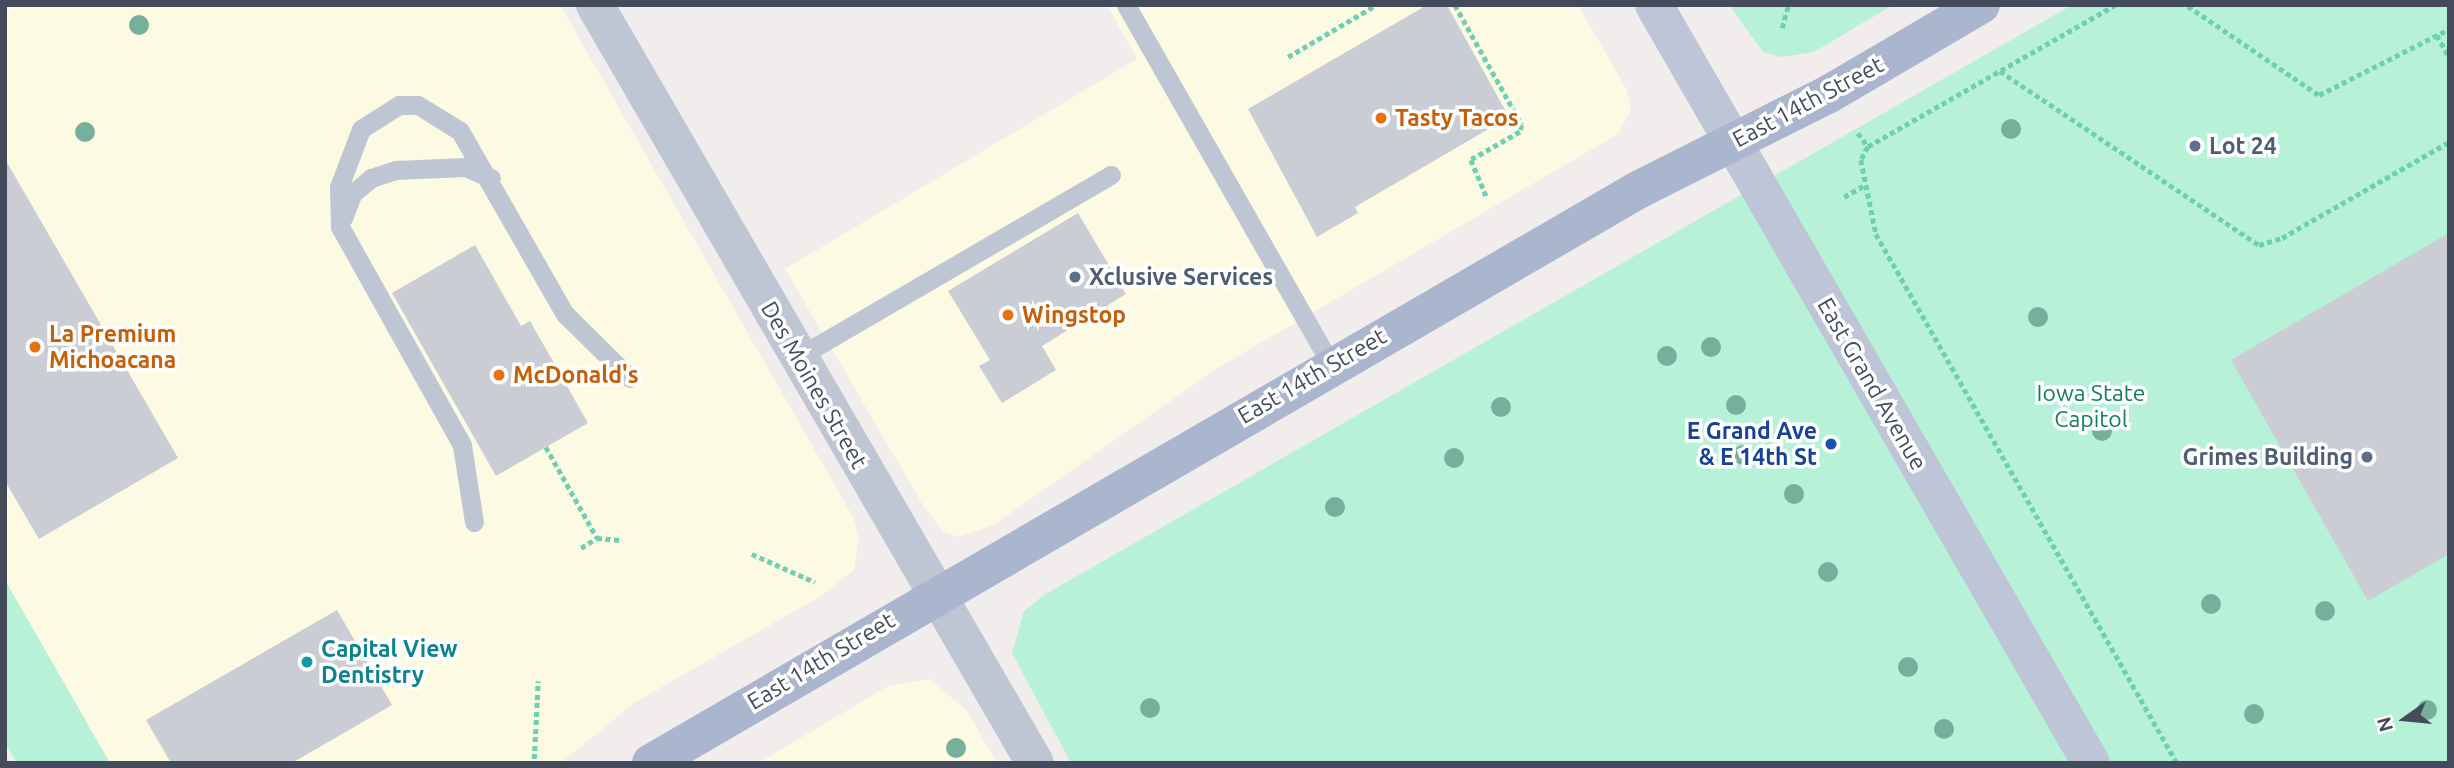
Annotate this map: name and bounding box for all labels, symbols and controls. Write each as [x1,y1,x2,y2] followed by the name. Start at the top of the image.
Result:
[1728,51,1888,153] street label: East 14th Street
[1395,104,1519,132] place label: Tasty Tacos
[1373,110,1389,126] marker: Tasty Tacos
[2209,132,2277,160] place label: Lot 24
[2187,138,2203,154] marker: Lot 24
[1089,263,1273,291] place label: Xclusive Services
[1067,269,1083,285] marker: Xclusive Services
[1812,293,1932,475] street label: East Grand Avenue
[755,296,873,474] street label: Des Moines Street
[1022,301,1126,329] place label: Wingstop
[1000,307,1016,323] marker: Wingstop
[49,320,176,374] place label: La Premium Michoacana
[1233,322,1391,430] street label: East 14th Street
[27,339,43,355] marker: La Premium Michoacana
[513,361,639,389] place label: McDonald's
[491,367,507,383] marker: McDonald's
[2037,379,2145,433] park label: Iowa State Capitol
[1687,417,1817,471] place label: E Grand Ave & E 14th St
[1823,436,1839,452] marker: E Grand Ave & E 14th St
[2183,443,2353,471] place label: Grimes Building
[2359,449,2375,465] marker: Grimes Building
[742,606,900,716] street label: East 14th Street
[321,635,457,689] place label: Capital View Dentistry
[299,654,315,670] marker: Capital View Dentistry
[2370,684,2440,754] north arrow
[2372,715,2397,734] text: N

